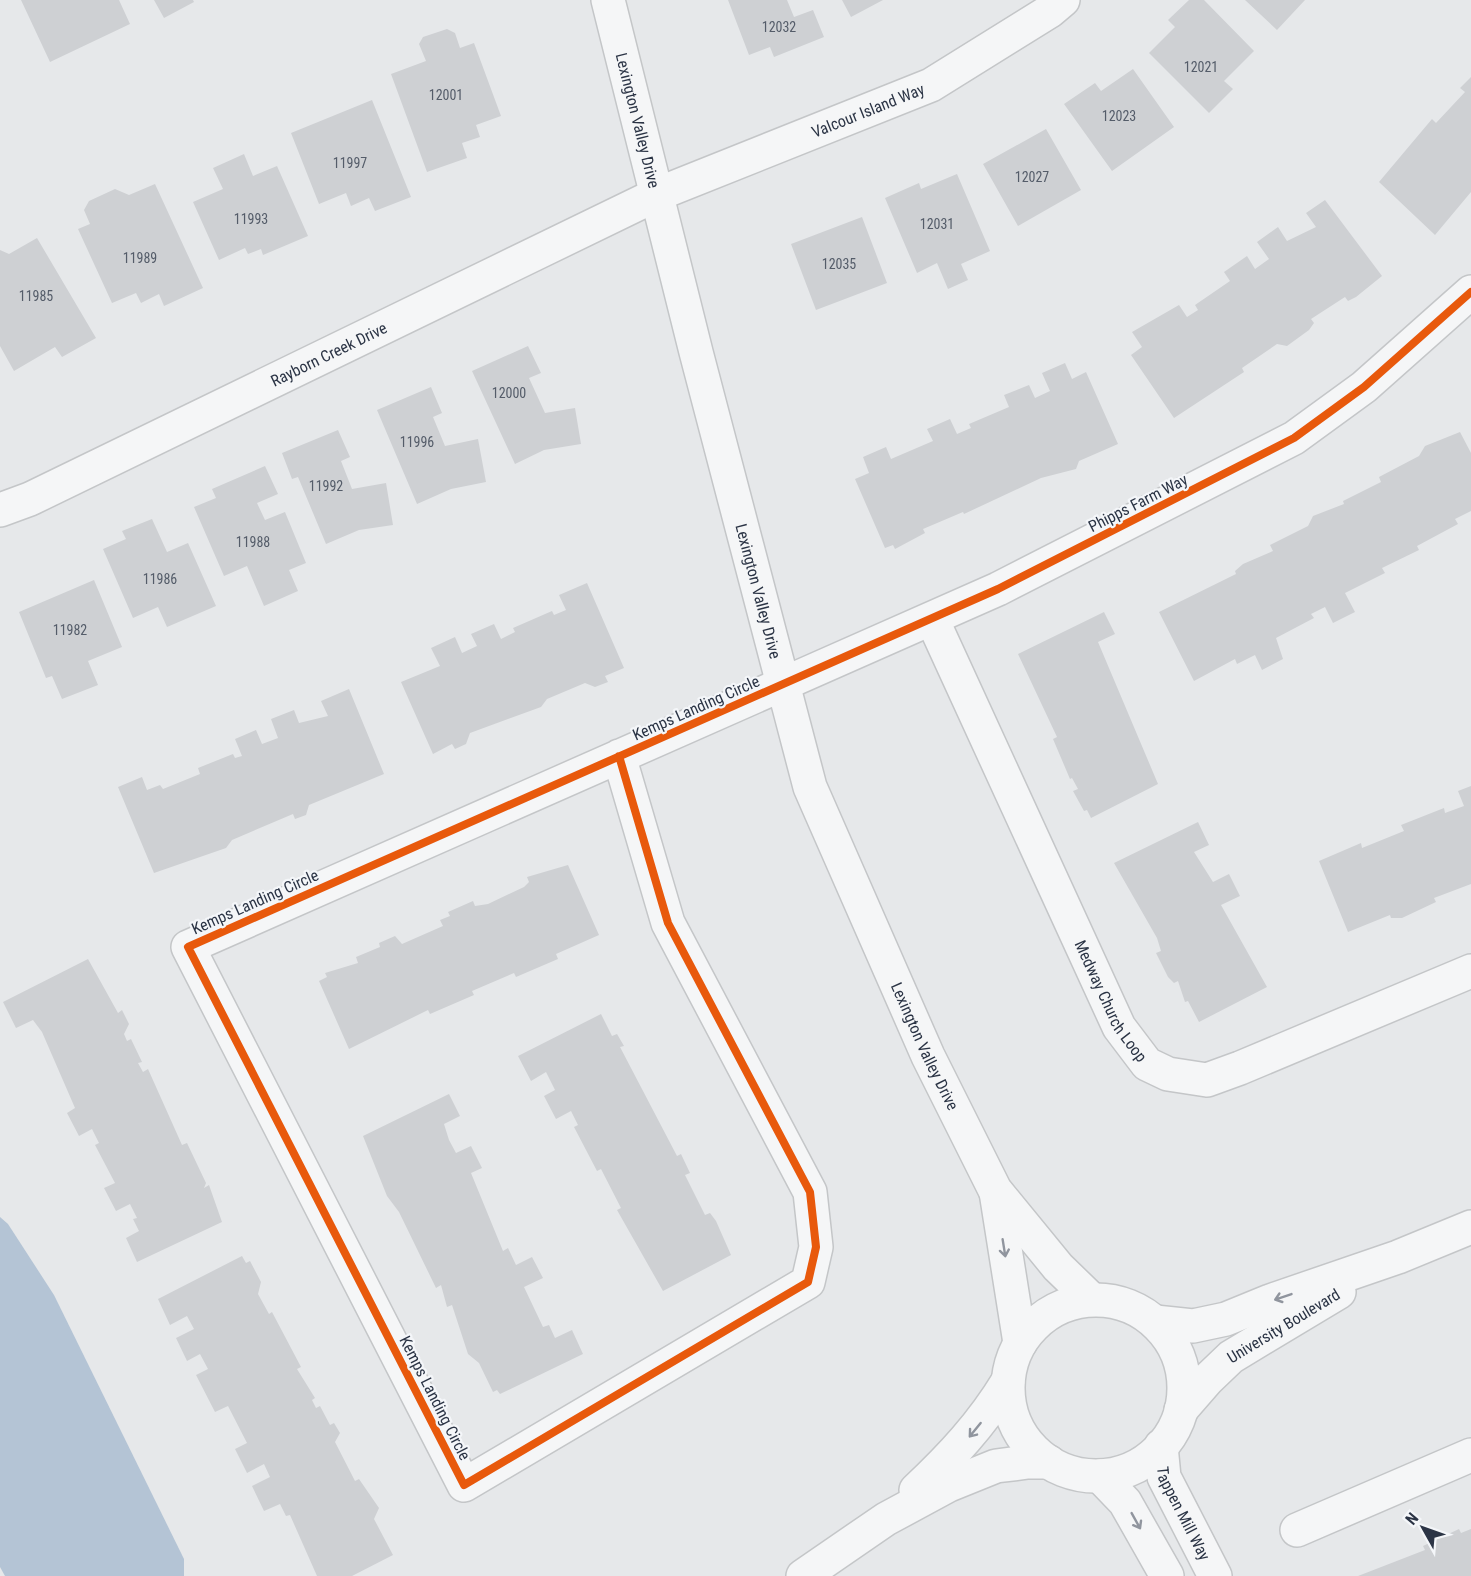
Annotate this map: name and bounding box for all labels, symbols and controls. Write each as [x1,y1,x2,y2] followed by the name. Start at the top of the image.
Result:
[762,19,796,35] house number: 12032
[612,51,664,190] street label: Lexington Valley Drive
[1184,59,1218,75] house number: 12021
[809,79,927,141] street label: Valcour Island Way
[429,87,463,103] house number: 12001
[1102,108,1136,124] house number: 12023
[333,155,367,171] house number: 11997
[1015,169,1049,185] house number: 12027
[234,211,268,227] house number: 11993
[920,216,954,232] house number: 12031
[123,250,157,266] house number: 11989
[822,256,856,272] house number: 12035
[19,288,53,304] house number: 11985
[268,318,390,390] street label: Rayborn Creek Drive
[492,385,526,401] house number: 12000
[400,434,434,450] house number: 11996
[1085,470,1191,536] street label: Phipps Farm Way
[309,478,343,494] house number: 11992
[732,522,785,661] street label: Lexington Valley Drive
[236,534,270,550] house number: 11988
[143,571,177,587] house number: 11986
[53,622,87,638] house number: 11982
[630,671,762,745] street label: Kemps Landing Circle
[189,865,321,939] street label: Kemps Landing Circle
[1071,937,1151,1065] street label: Medway Church Loop
[887,979,963,1113] street label: Lexington Valley Drive
[999,1237,1010,1257] one-way arrow
[1223,1284,1343,1367] street label: University Boulevard
[1274,1292,1293,1303] one-way arrow
[395,1333,475,1463] street label: Kemps Landing Circle
[968,1422,982,1437] one-way arrow
[1154,1466,1215,1564] street label: Tappen Mill Way
[1393,1498,1453,1558] north arrow
[1401,1509,1422,1529] text: N
[1130,1512,1142,1529] one-way arrow

